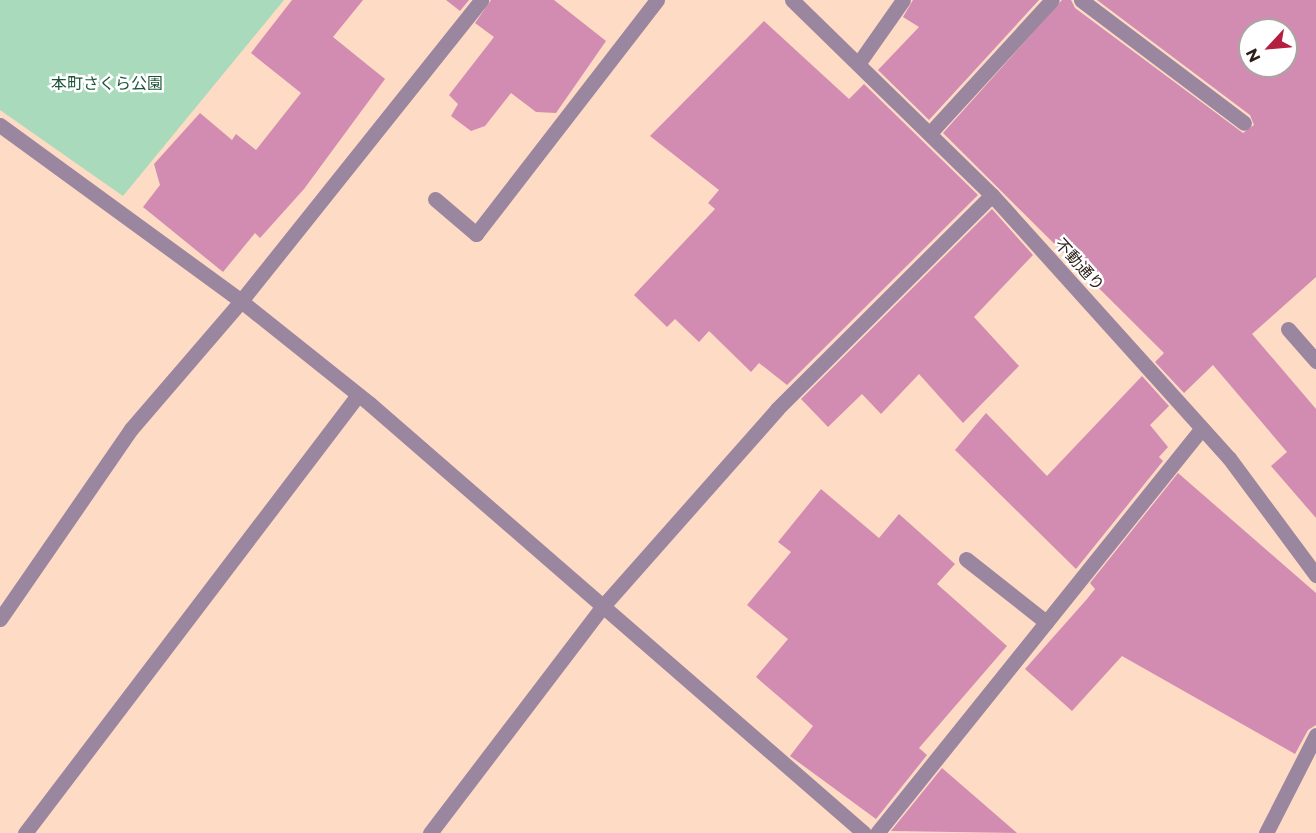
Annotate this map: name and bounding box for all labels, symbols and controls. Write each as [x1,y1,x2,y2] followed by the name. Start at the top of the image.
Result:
[1238,18,1298,78] north arrow
[1242,45,1265,65] text: N
[51,74,163,94] park label: 本町さくら公園
[1050,235,1108,295] street label: 不動通り

